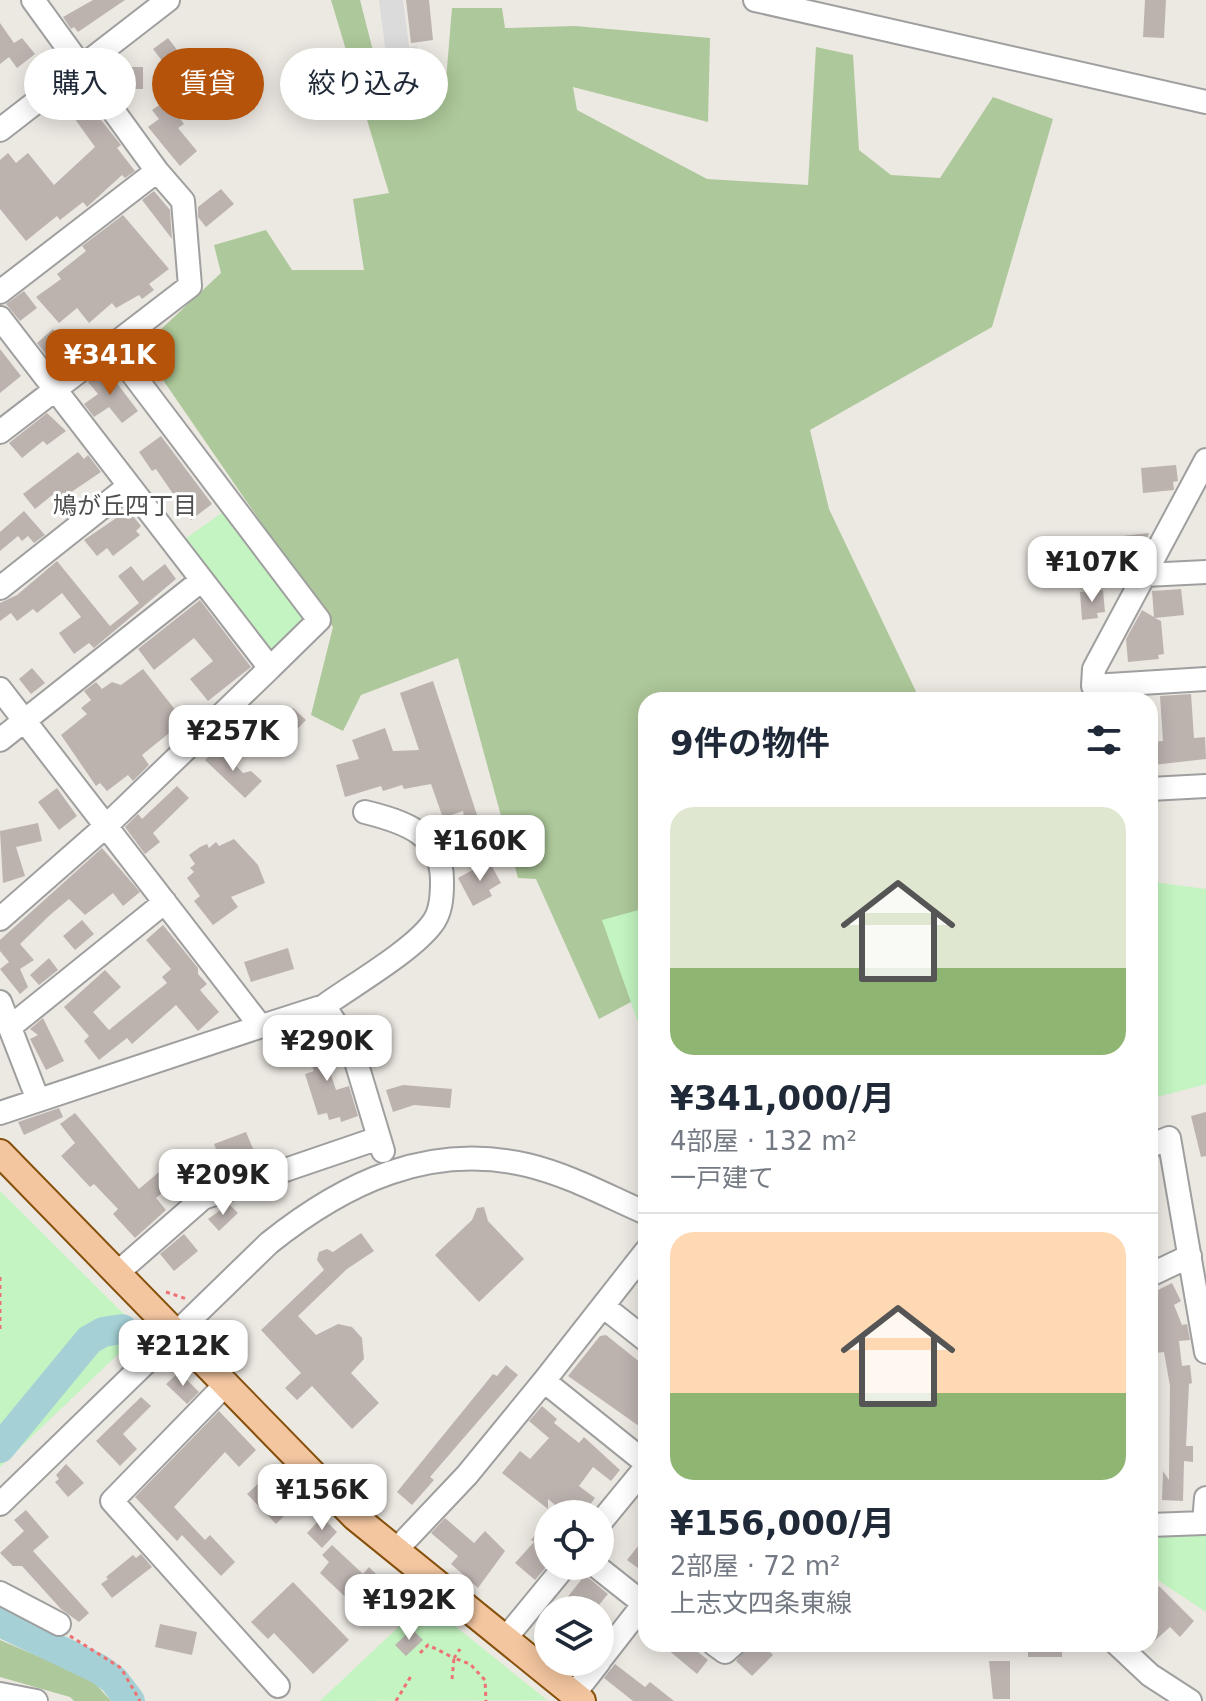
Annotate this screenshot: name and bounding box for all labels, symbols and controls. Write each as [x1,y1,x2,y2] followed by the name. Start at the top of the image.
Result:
[24,48,136,120] chip: 購入
[152,48,264,120] chip: 賃貸
[280,48,448,120] chip: 絞り込み
[54,329,166,397] pin: ¥341K
[64,340,156,370] text: ¥341K
[53,492,197,520] district label: 鳩が丘四丁目
[1036,536,1148,604] pin: ¥107K
[1046,547,1138,577] text: ¥107K
[177,705,289,773] pin: ¥257K
[187,716,279,746] text: ¥257K
[1082,718,1126,762] icon: filters
[670,723,830,763] text: 9件の物件
[424,815,536,883] pin: ¥160K
[434,826,526,856] text: ¥160K
[826,859,970,1003] icon: home
[271,1015,383,1083] pin: ¥290K
[281,1026,373,1056] text: ¥290K
[670,1078,895,1118] text: ¥341,000/月
[670,1126,857,1156] text: 4部屋 · 132 m²
[167,1149,279,1217] pin: ¥209K
[177,1160,269,1190] text: ¥209K
[670,1163,774,1193] text: 一戸建て
[826,1284,970,1428] icon: home
[127,1320,239,1388] pin: ¥212K
[137,1331,229,1361] text: ¥212K
[266,1464,378,1532] pin: ¥156K
[276,1475,368,1505] text: ¥156K
[534,1500,614,1676] map controls
[534,1500,614,1580] button: locate
[670,1503,895,1543] text: ¥156,000/月
[670,1551,840,1581] text: 2部屋 · 72 m²
[353,1574,465,1642] pin: ¥192K
[363,1585,455,1615] text: ¥192K
[670,1588,852,1618] text: 上志文四条東線
[534,1596,614,1676] button: layers

